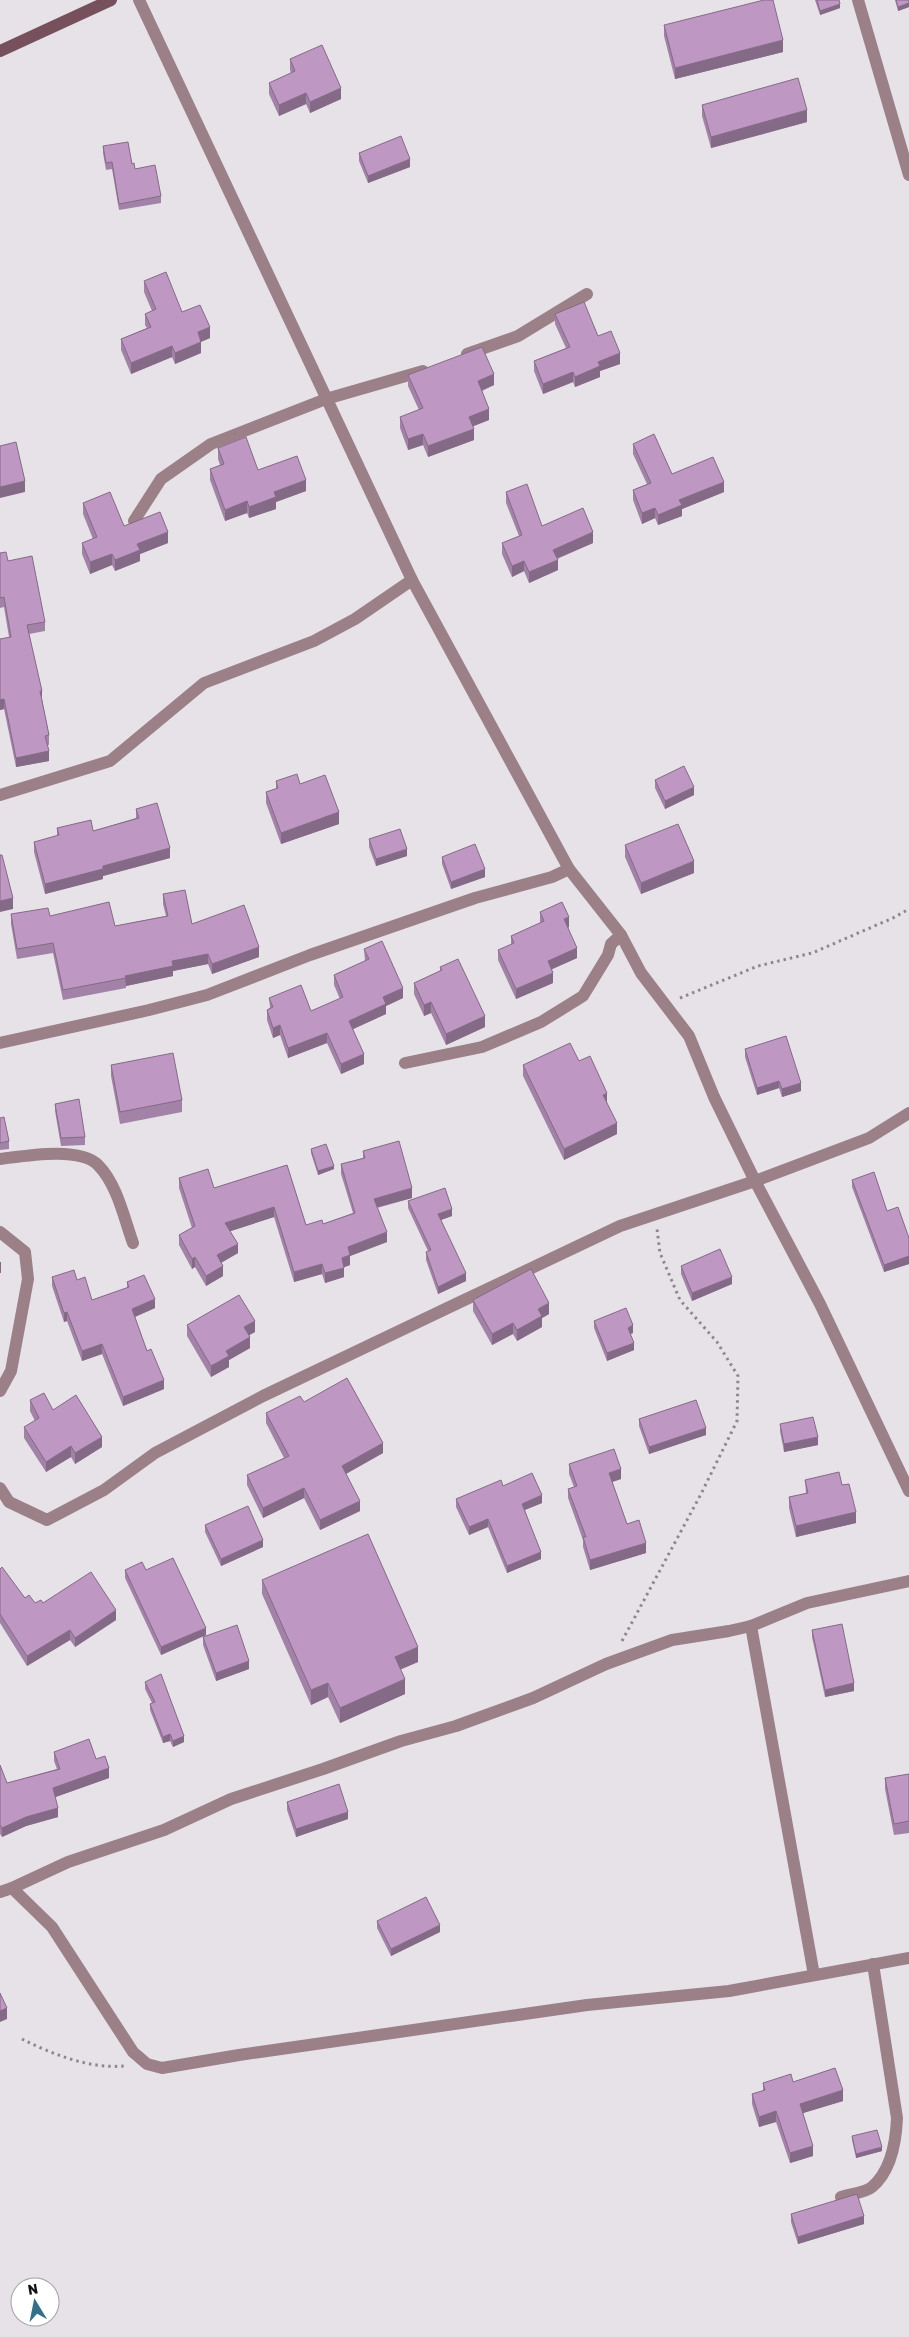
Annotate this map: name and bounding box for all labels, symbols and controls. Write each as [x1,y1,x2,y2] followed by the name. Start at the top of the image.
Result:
[10,2277,60,2327] north arrow
[26,2280,39,2299] text: N

